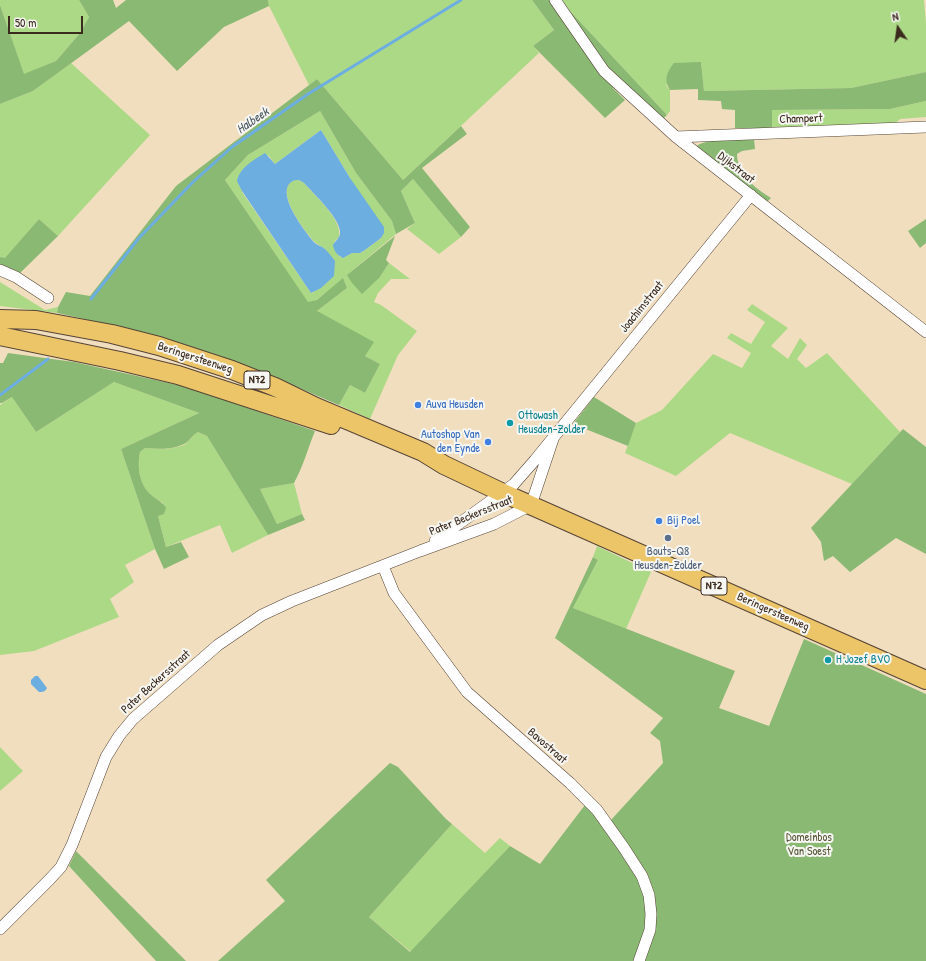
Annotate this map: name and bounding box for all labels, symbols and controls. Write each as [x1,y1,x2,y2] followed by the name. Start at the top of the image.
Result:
[10,8,85,34] scale bar
[878,8,918,48] north arrow
[891,9,900,24] text: N
[15,14,36,31] text: 50 m
[234,104,272,138] water label: Halbeek
[779,111,823,127] street label: Champert
[715,149,757,187] street label: Dijkstraat
[617,279,667,335] street label: Joachimstraat
[156,339,234,377] street label: Beringersteenweg
[244,371,270,389] road number: N72
[426,398,484,412] place label: Auva Heusden
[413,400,423,410] marker: Auva Heusden
[518,409,586,437] place label: Ottowash Heusden-Zolder
[505,418,515,428] marker: Ottowash Heusden-Zolder
[421,428,480,456] place label: Autoshop Van den Eynde
[483,437,493,447] marker: Autoshop Van den Eynde
[427,493,515,539] street label: Pater Beckersstraat
[667,514,700,528] place label: Bij Poel
[654,516,664,526] marker: Bij Poel
[663,533,673,543] marker: Bouts-Q8 Heusden-Zolder
[634,545,702,573] place label: Bouts-Q8 Heusden-Zolder
[701,577,727,595] road number: N72
[735,590,811,634] street label: Beringersteenweg
[118,647,194,717] street label: Pater Beckersstraat
[836,653,890,667] place label: H Jozef BVO
[823,655,833,665] marker: H Jozef BVO
[524,725,570,767] street label: Bavostraat
[786,831,832,859] park label: Domeinbos Van Soest

